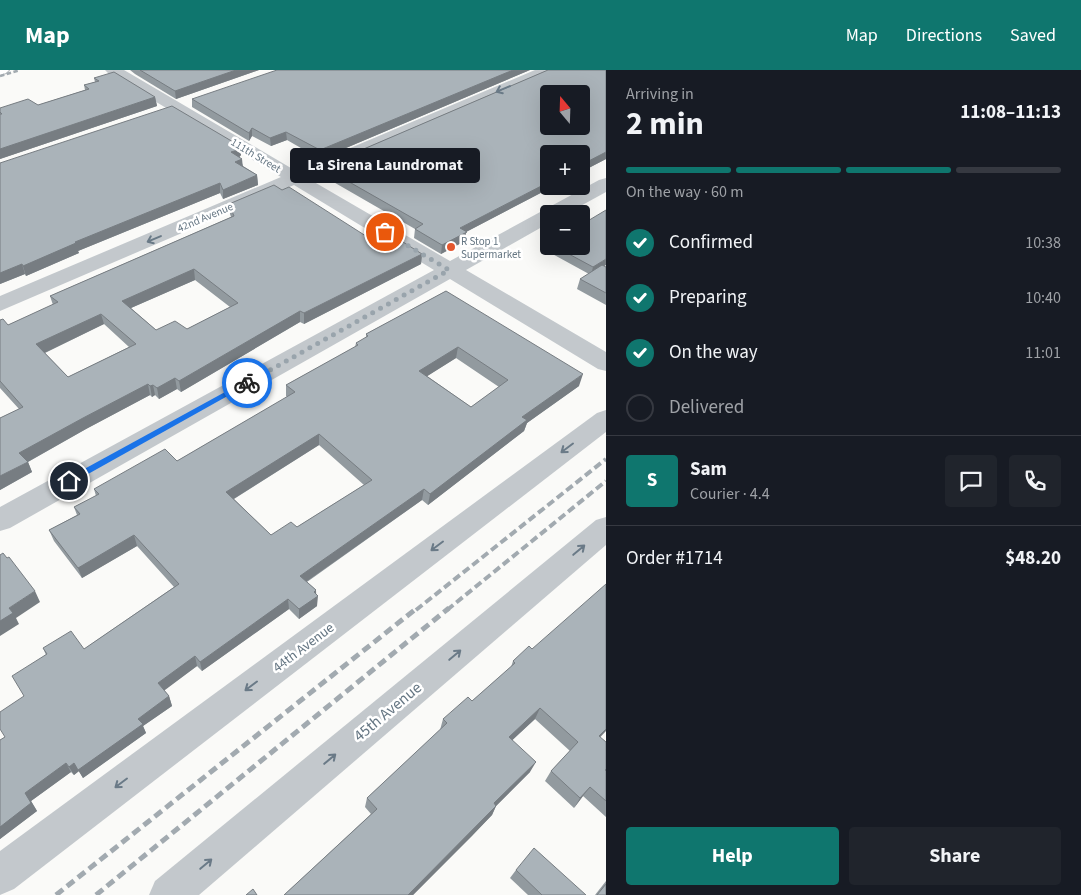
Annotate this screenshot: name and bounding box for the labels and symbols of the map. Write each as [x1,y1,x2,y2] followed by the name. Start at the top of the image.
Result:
[496,85,511,95] one-way arrow
[540,85,590,135] north arrow
[228,135,284,176] street label: 111th Street
[290,147,480,182] callout: La Sirena Laundromat
[175,199,236,236] street label: 42nd Avenue
[364,211,406,253] pin
[147,234,162,244] one-way arrow
[461,234,521,262] place label: R Stop 1 Supermarket
[445,241,457,253] marker: R Stop 1 Supermarket
[222,358,272,408] courier
[560,443,574,453] one-way arrow
[48,460,90,502] pin
[430,541,444,551] one-way arrow
[573,545,586,556] one-way arrow
[269,618,338,678] street label: 44th Avenue
[448,649,461,660] one-way arrow
[349,677,426,747] street label: 45th Avenue
[245,680,258,691] one-way arrow
[324,754,337,765] one-way arrow
[115,778,128,789] one-way arrow
[199,858,212,869] one-way arrow

